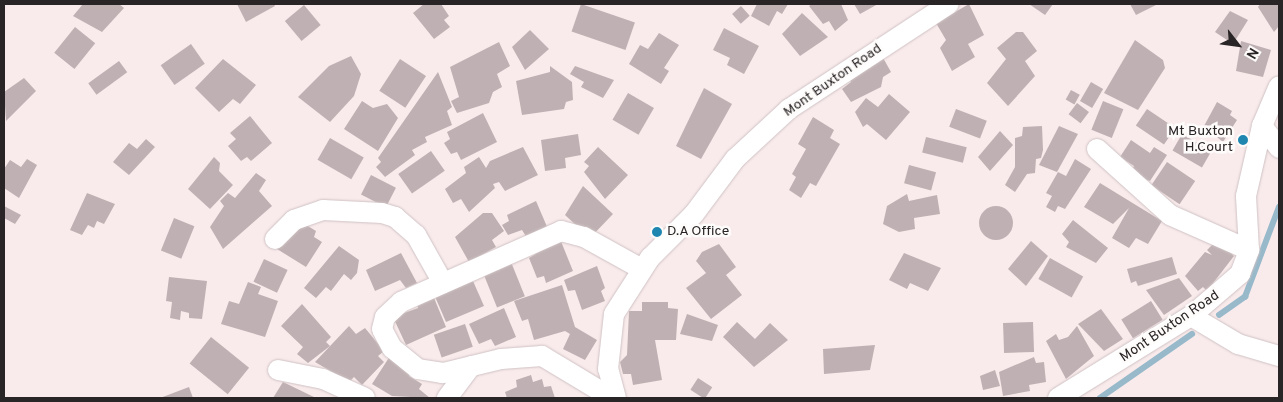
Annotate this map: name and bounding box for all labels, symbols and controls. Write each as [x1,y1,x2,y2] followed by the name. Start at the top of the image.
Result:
[1213,20,1263,70] north arrow
[781,41,885,121] street label: Mont Buxton Road
[1242,44,1261,61] text: N
[1168,124,1233,156] place label: Mt Buxton H.Court
[1237,134,1249,146] marker: Mt Buxton H.Court
[667,224,730,240] place label: D.A Office
[651,226,663,238] marker: D.A Office
[1117,288,1223,366] street label: Mont Buxton Road

